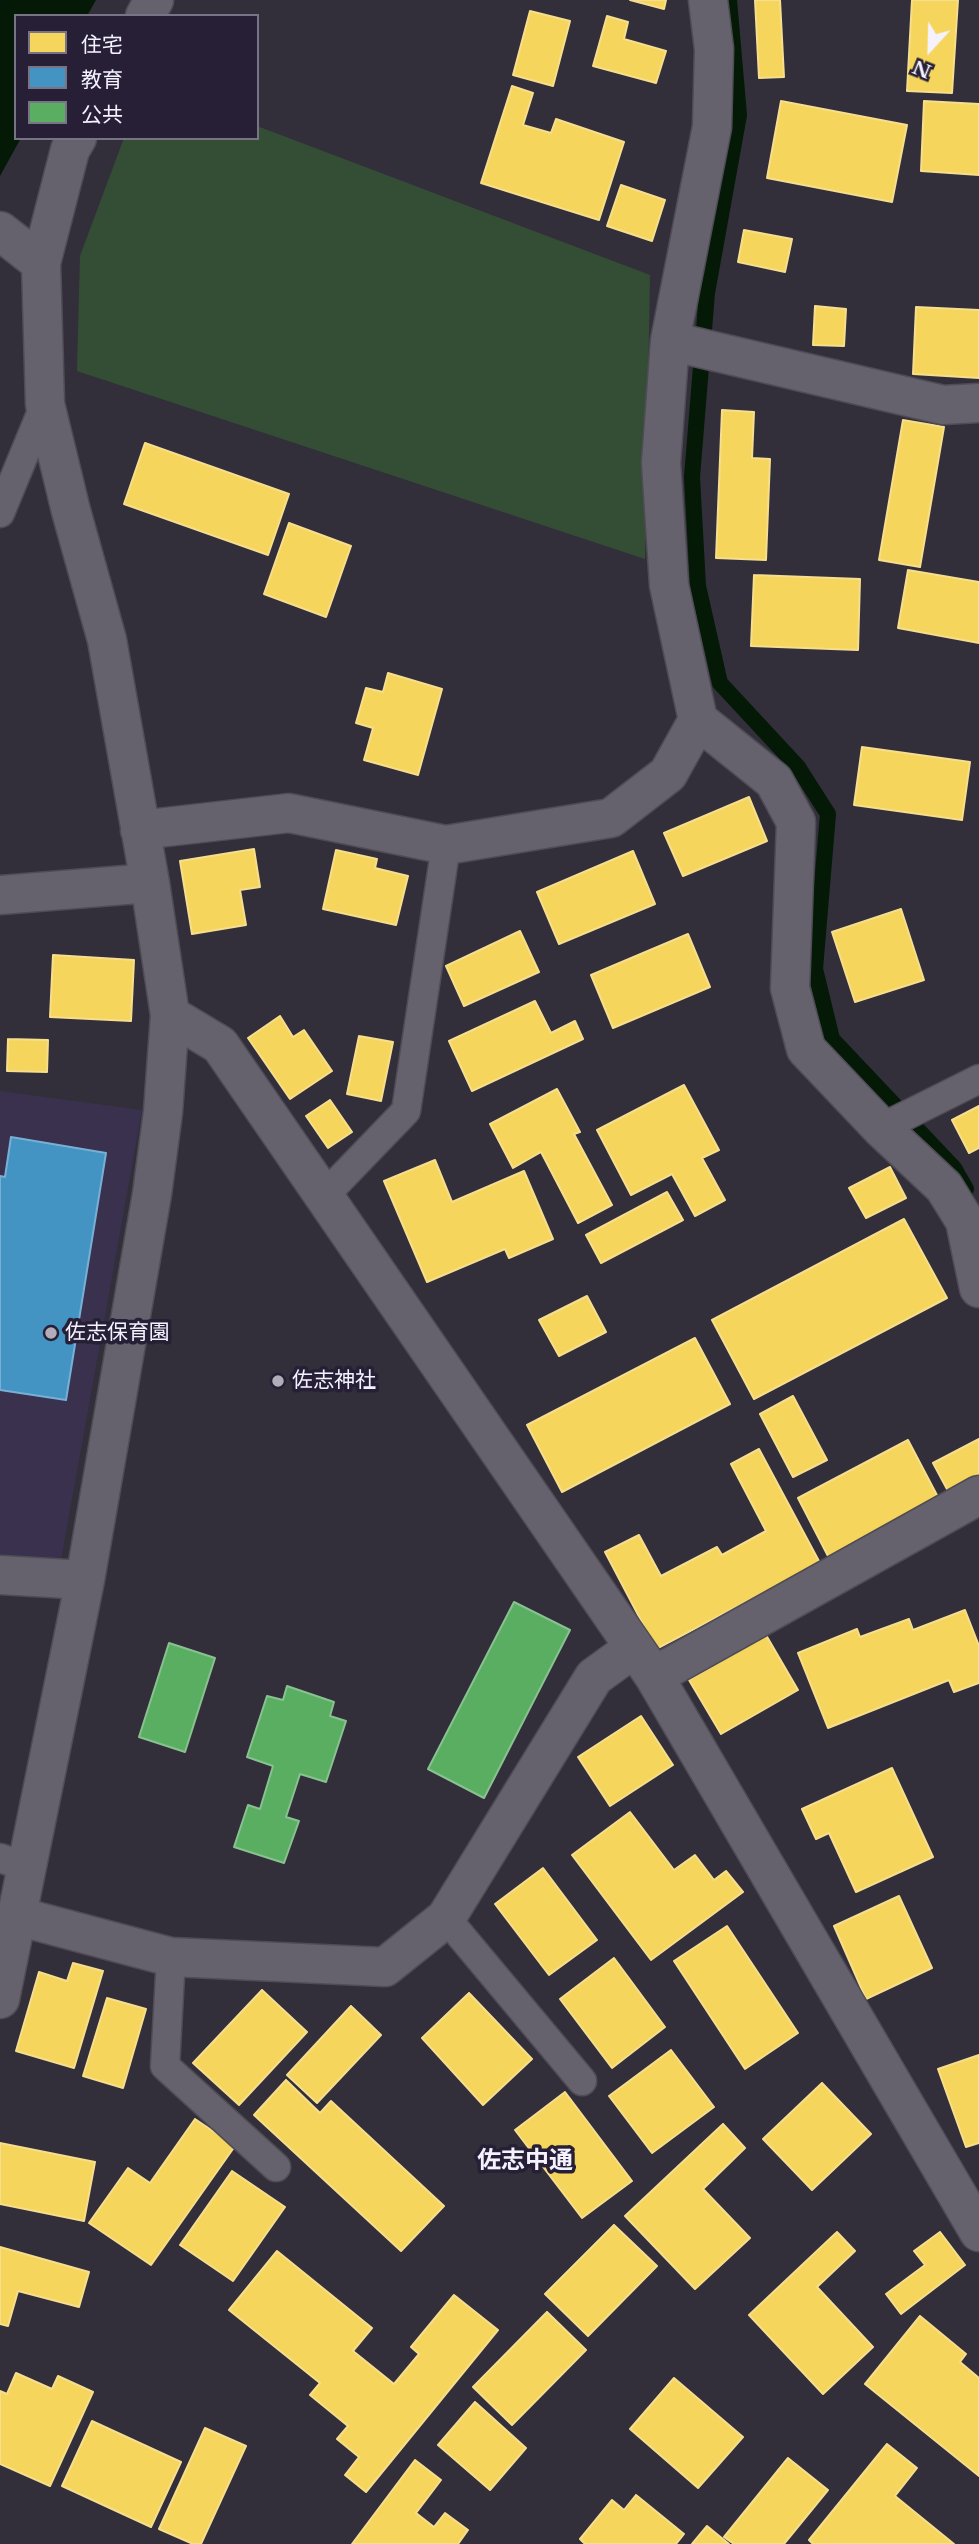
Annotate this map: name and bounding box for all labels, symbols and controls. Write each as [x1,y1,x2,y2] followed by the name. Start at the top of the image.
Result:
[14,14,259,140] legend
[895,14,965,84] north arrow
[81,32,123,58] text: 住宅
[909,55,935,83] text: N
[81,67,123,93] text: 教育
[81,102,123,128] text: 公共
[65,1320,170,1346] place label: 佐志保育園
[43,1325,59,1341] marker: 佐志保育園
[292,1368,376,1394] place label: 佐志神社
[270,1373,286,1389] marker: 佐志神社
[477,2147,573,2175] district label: 佐志中通

